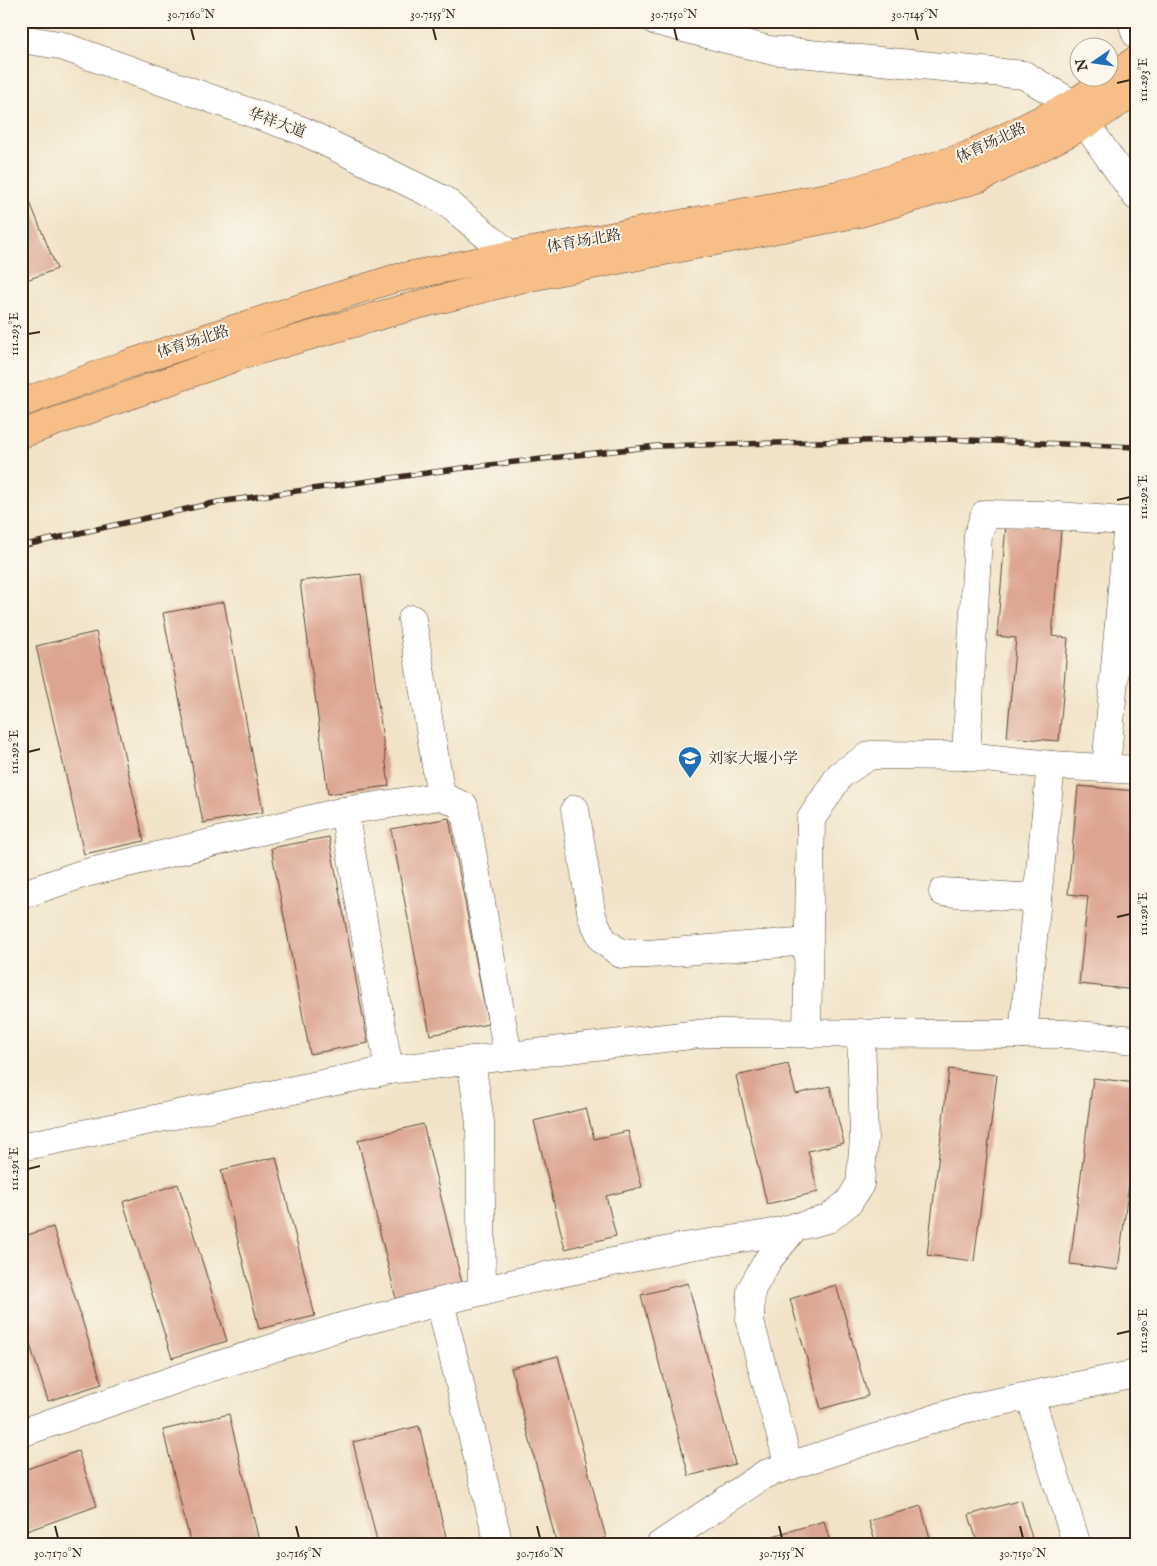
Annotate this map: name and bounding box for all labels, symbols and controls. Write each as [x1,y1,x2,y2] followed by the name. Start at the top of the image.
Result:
[167,7,215,22] text: 30.7160°N
[410,7,456,22] text: 30.7155°N
[651,7,698,22] text: 30.7150°N
[892,7,939,22] text: 30.7145°N
[1070,38,1120,88] north arrow
[1072,57,1093,74] text: N
[1136,58,1151,102] text: 111.293°E
[246,104,308,142] street label: 华祥大道
[953,119,1029,167] street label: 体育场北路
[545,225,623,257] street label: 体育场北路
[7,312,22,356] text: 111.293°E
[154,321,232,363] street label: 体育场北路
[1136,475,1151,519] text: 111.292°E
[7,730,22,774] text: 111.292°E
[677,745,703,779] school or university icon: 刘家大堰小学
[708,749,798,768] place label: 刘家大堰小学
[1136,892,1151,936] text: 111.291°E
[7,1147,22,1191] text: 111.291°E
[1136,1309,1151,1353] text: 111.290°E
[34,1546,83,1561] text: 30.7170°N
[276,1546,323,1561] text: 30.7165°N
[516,1546,564,1561] text: 30.7160°N
[759,1546,805,1561] text: 30.7155°N
[1000,1546,1047,1561] text: 30.7150°N

